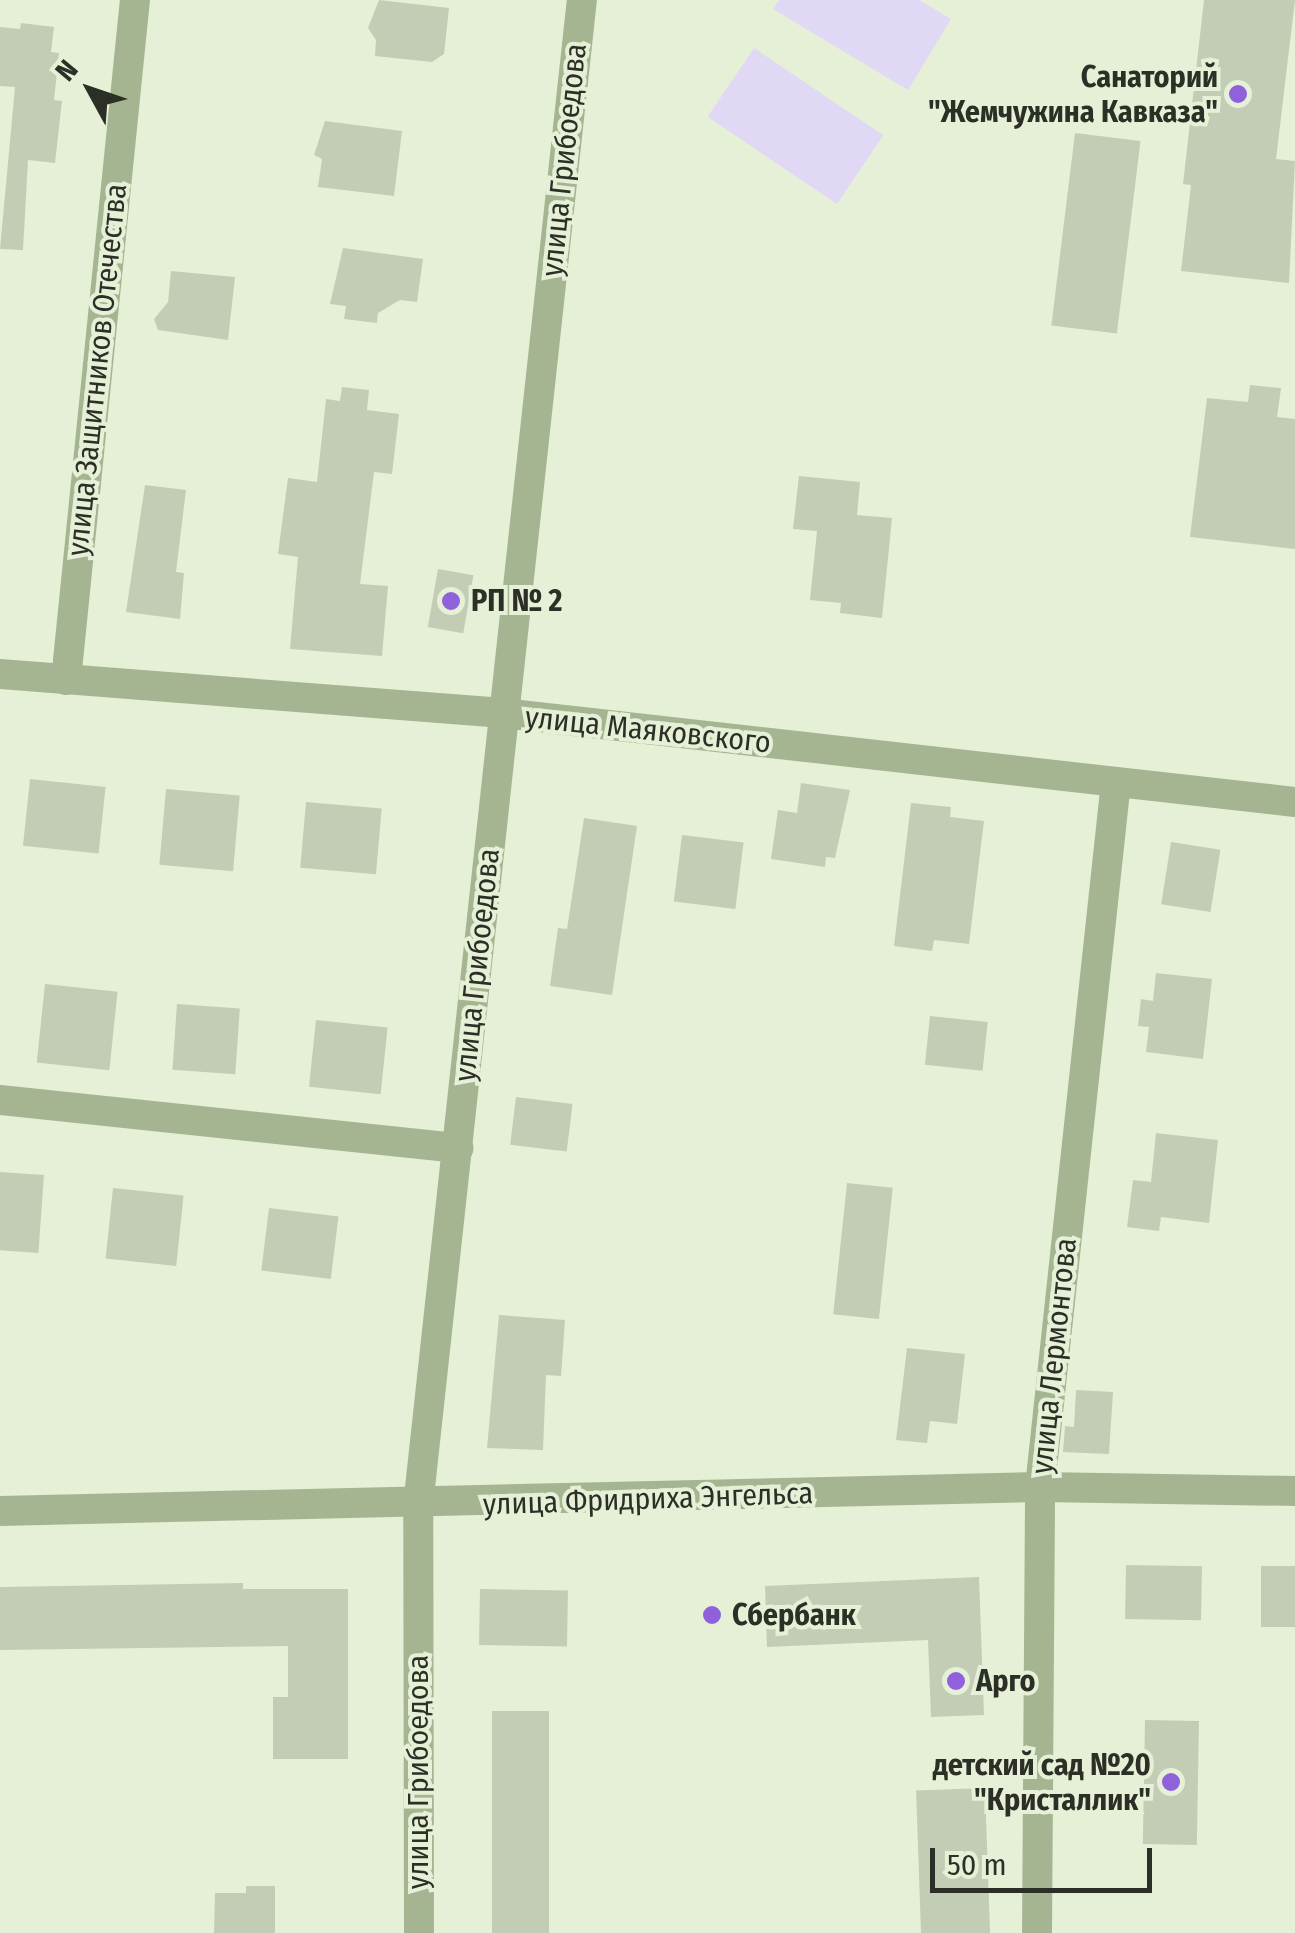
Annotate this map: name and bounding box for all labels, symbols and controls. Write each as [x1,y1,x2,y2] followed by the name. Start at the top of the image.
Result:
[40,40,140,140] north arrow
[534,42,594,278] street label: улица Грибоедова
[49,53,85,87] text: N
[928,59,1218,130] place label: Санаторий "Жемчужина Кавказа"
[1227,83,1249,105] marker: Санаторий "Жемчужина Кавказа"
[60,182,134,558] street label: улица Защитников Отечества
[471,583,562,619] place label: РП № 2
[440,590,462,612] marker: РП № 2
[523,699,773,761] street label: улица Маяковского
[447,847,507,1083] street label: улица Грибоедова
[1024,1236,1084,1476] street label: улица Лермонтова
[482,1475,814,1523] street label: улица Фридриха Энгельса
[732,1597,856,1633] place label: Сбербанк
[701,1604,723,1626] marker: Сбербанк
[400,1655,436,1889] street label: улица Грибоедова
[976,1663,1036,1699] place label: Арго
[945,1670,967,1692] marker: Арго
[933,1747,1151,1818] place label: детский сад №20 "Кристаллик"
[1160,1771,1182,1793] marker: детский сад №20 "Кристаллик"
[935,1828,1158,1890] scale bar
[947,1847,1007,1883] text: 50 m

